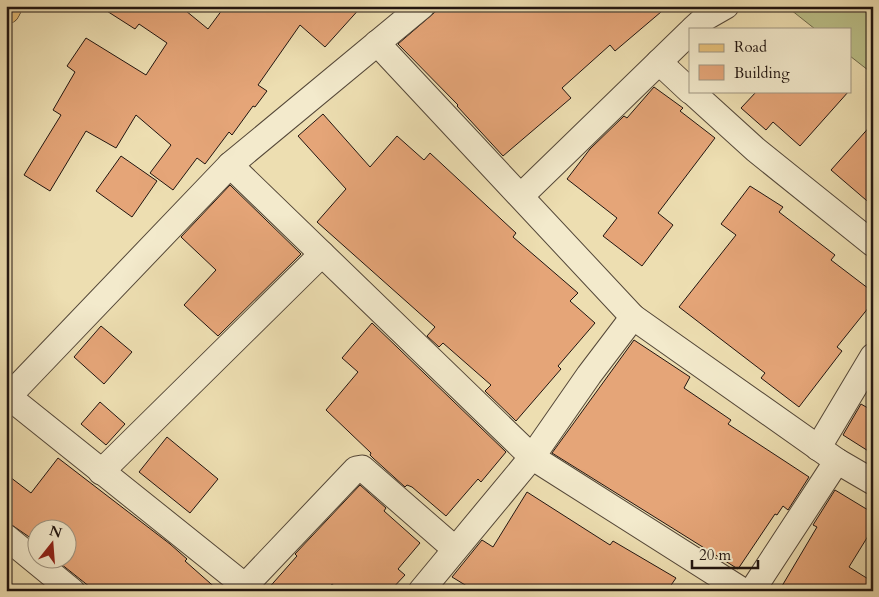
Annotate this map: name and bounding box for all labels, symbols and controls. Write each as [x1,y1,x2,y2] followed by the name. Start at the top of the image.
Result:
[689,28,852,92] legend
[734,37,767,57] text: Road
[734,63,790,83] text: Building
[28,520,78,570] north arrow
[47,521,64,543] text: N
[692,537,758,569] scale bar
[699,545,731,565] text: 20 m

